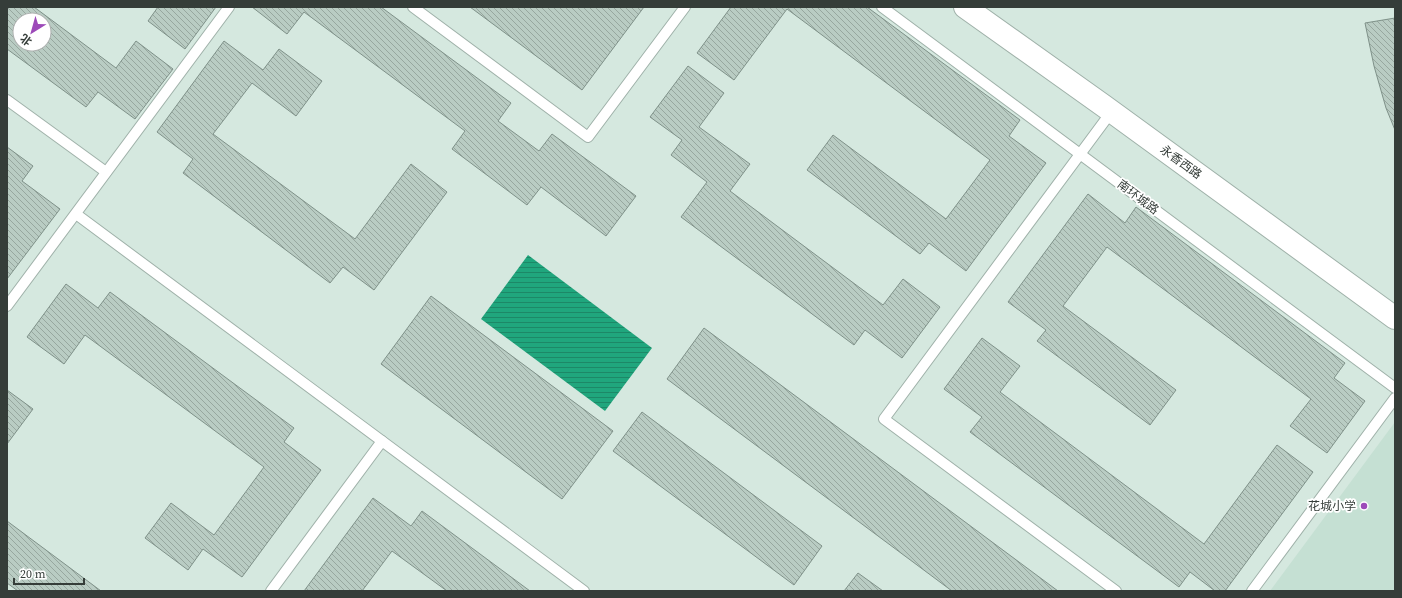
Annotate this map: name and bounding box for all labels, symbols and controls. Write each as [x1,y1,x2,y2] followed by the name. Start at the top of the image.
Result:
[12,12,52,52] north arrow
[17,30,35,49] text: 北
[1157,141,1205,183] street label: 永香西路
[1114,176,1162,218] street label: 南环城路
[1308,498,1356,514] place label: 花城小学
[1359,501,1369,511] marker: 花城小学
[14,560,84,586] scale bar
[20,566,46,582] text: 20 m

